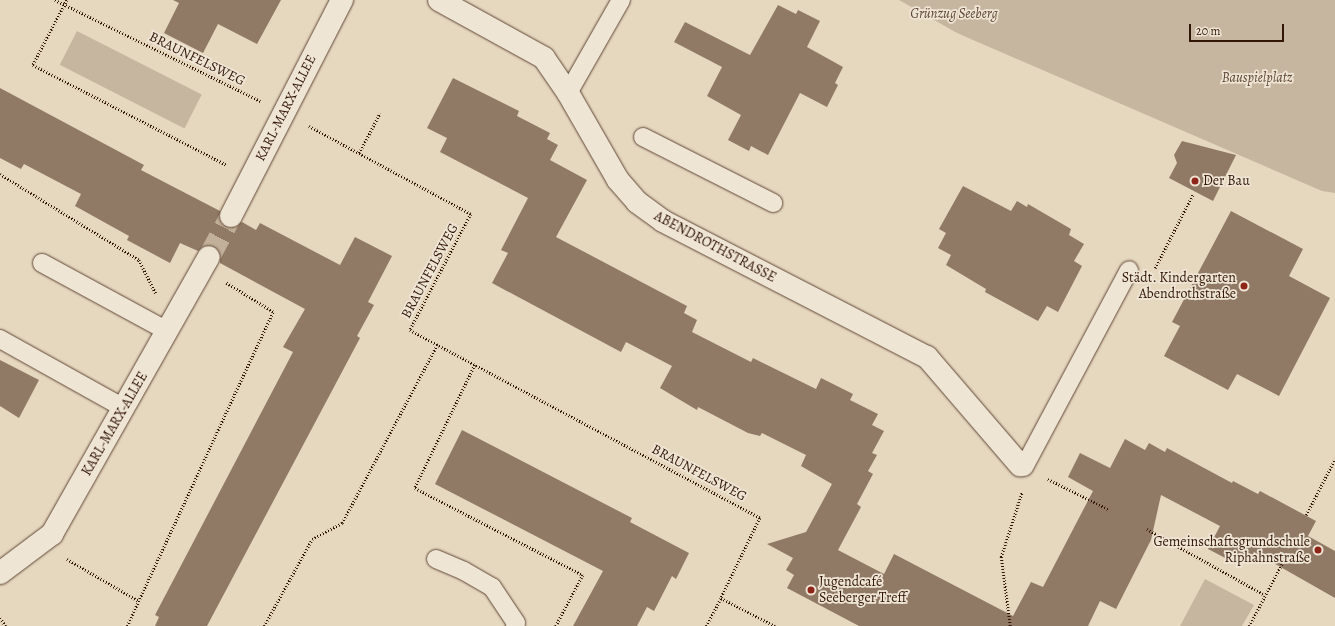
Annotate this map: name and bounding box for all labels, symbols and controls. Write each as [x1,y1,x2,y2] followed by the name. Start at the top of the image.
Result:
[910,6,998,22] park label: Grünzug Seeberg
[1191,16,1286,42] scale bar
[1196,23,1220,39] text: 20 m
[146,28,248,90] street label: BRAUNFELSWEG
[252,52,320,164] street label: KARL-MARX-ALLEE
[1222,70,1292,86] park label: Bauspielplatz
[1203,173,1250,189] place label: Der Bau
[1190,176,1200,186] marker: Der Bau
[651,208,779,286] street label: ABENDROTHSTRASSE
[398,221,462,321] street label: BRAUNFELSWEG
[1121,270,1236,302] place label: Städt. Kindergarten Abendrothstraße
[1239,281,1249,291] marker: Städt. Kindergarten Abendrothstraße
[78,369,152,479] street label: KARL-MARX-ALLEE
[649,441,749,505] street label: BRAUNFELSWEG
[1153,534,1310,566] place label: Gemeinschaftsgrundschule Riphahnstraße
[1313,545,1323,555] marker: Gemeinschaftsgrundschule Riphahnstraße
[819,574,906,606] place label: Jugendcafé Seeberger Treff
[806,585,816,595] marker: Jugendcafé Seeberger Treff

